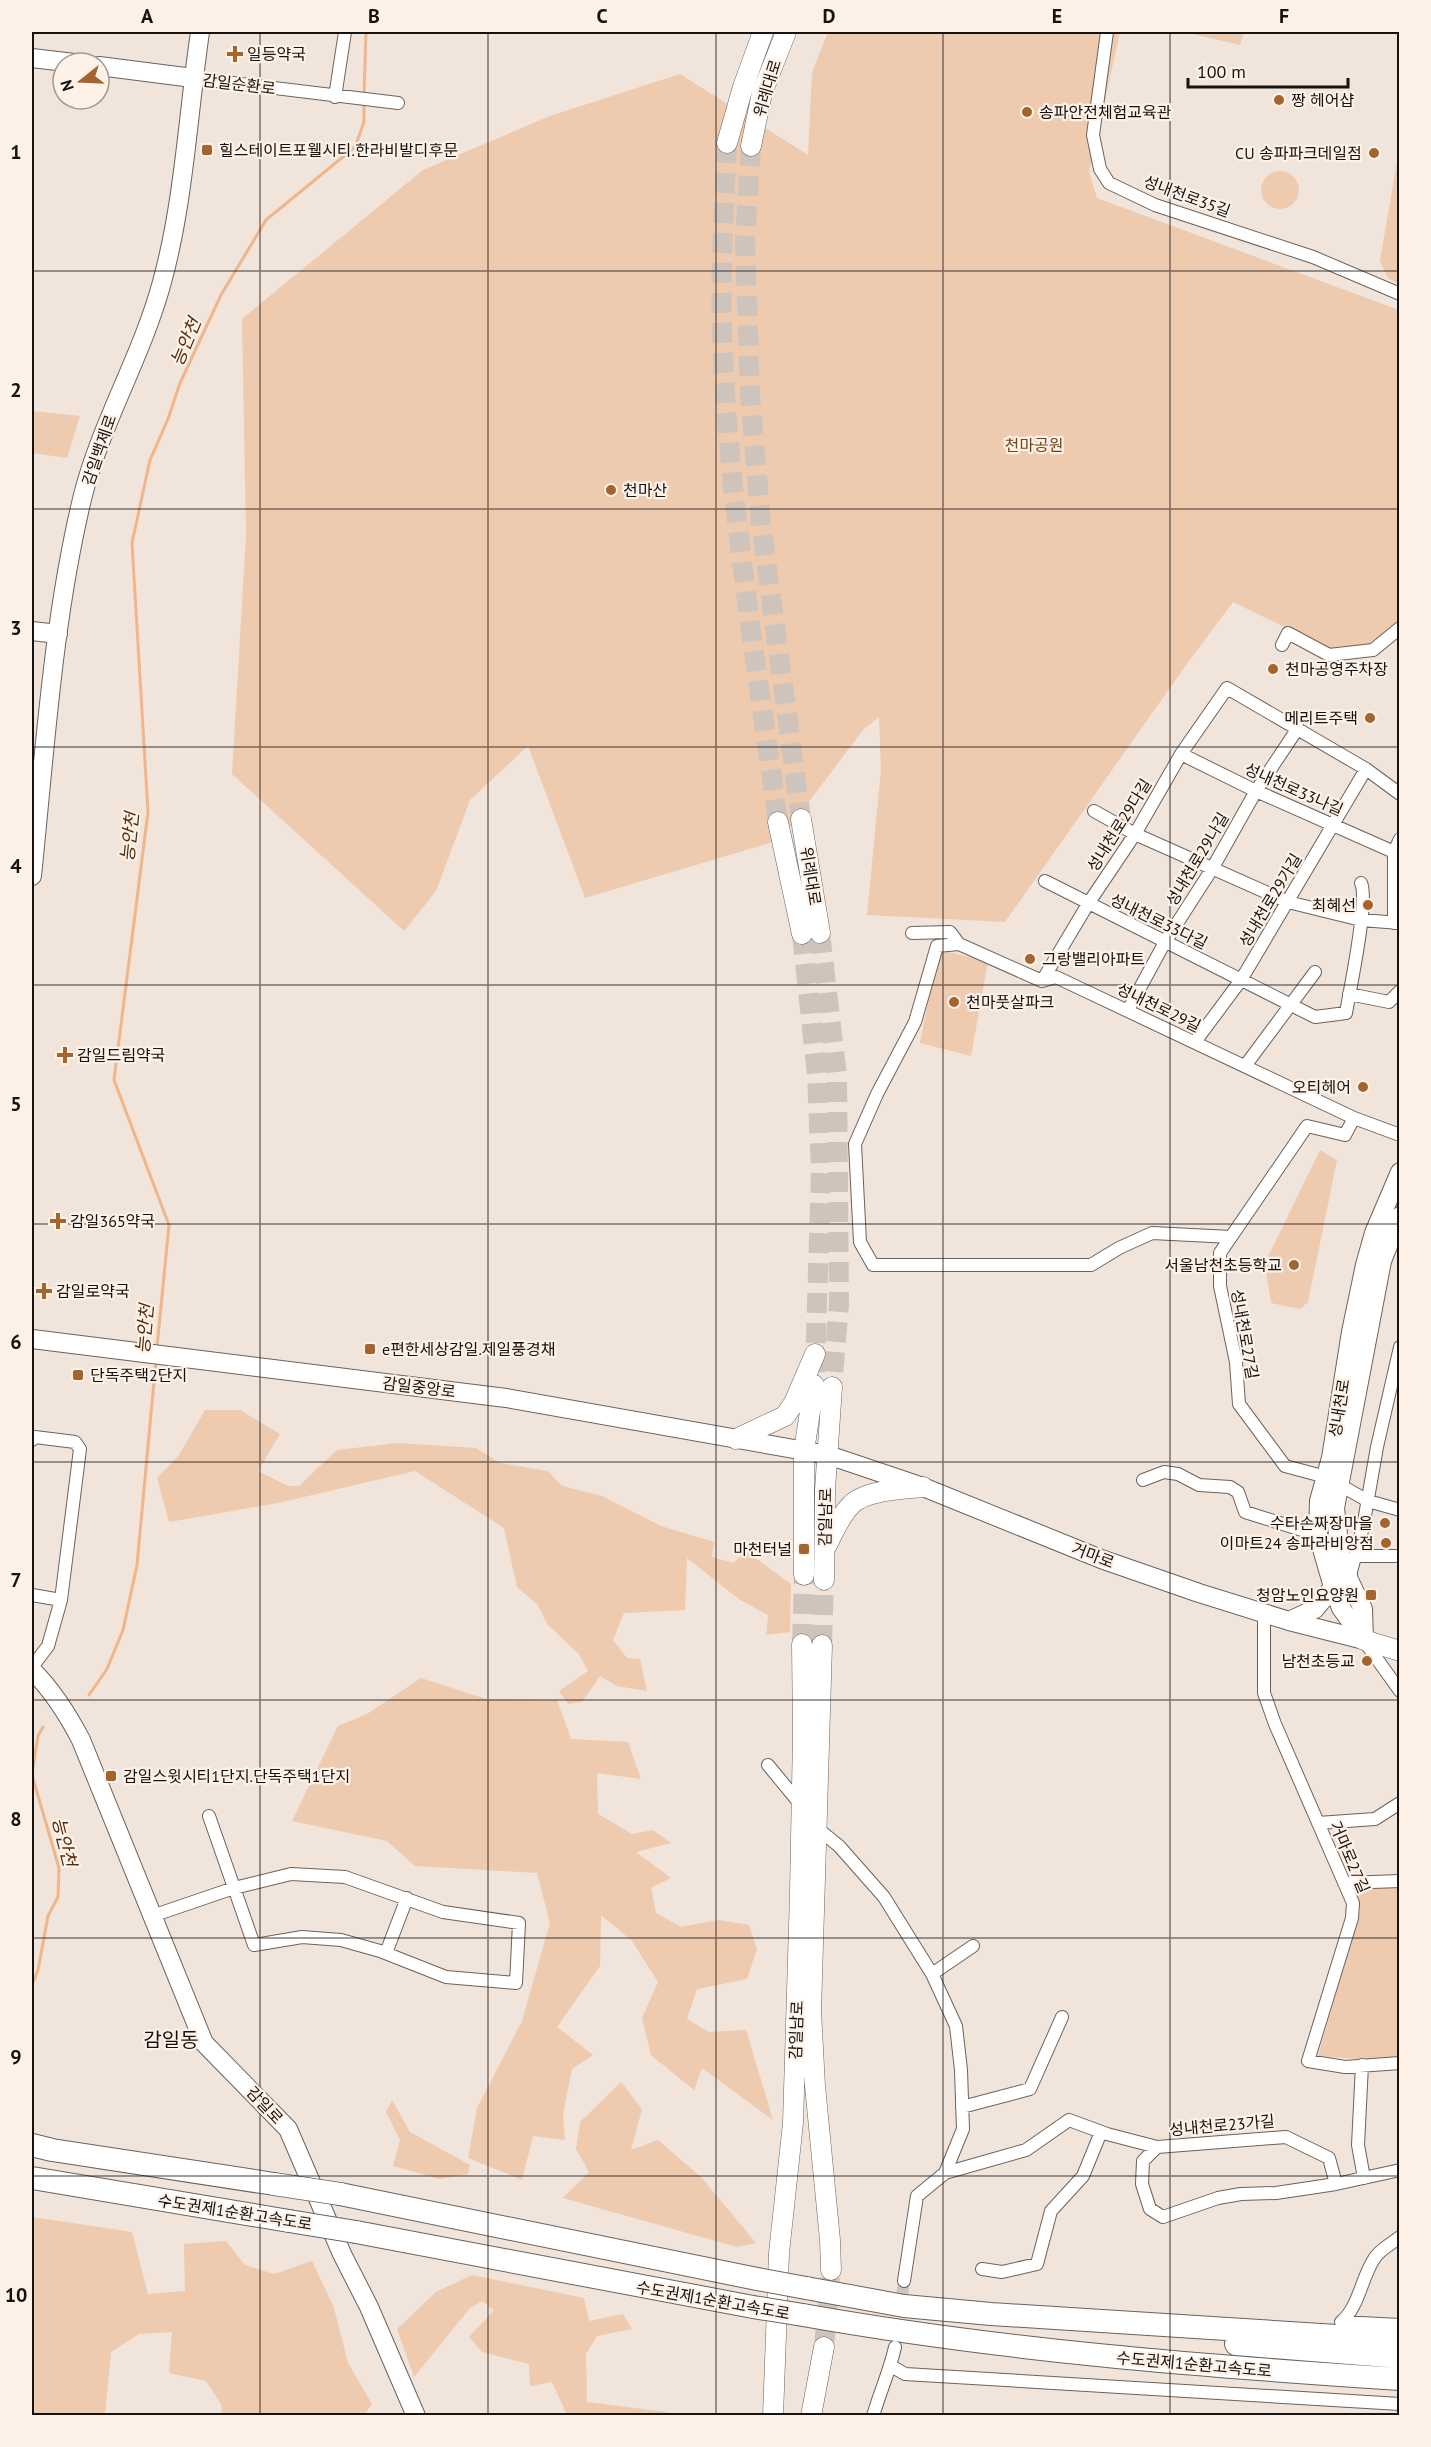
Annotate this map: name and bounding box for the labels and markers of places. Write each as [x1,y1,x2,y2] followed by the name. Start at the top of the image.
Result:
[247,44,306,64] place label: 일등약국
[228,47,242,61] marker: 일등약국
[1291,90,1354,110] place label: 짱 헤어샵
[1272,93,1286,107] marker: 짱 헤어샵
[1039,102,1172,122] place label: 송파안전체험교육관
[1020,105,1034,119] marker: 송파안전체험교육관
[219,140,458,160] place label: 힐스테이트포웰시티.한라비발디후문
[200,143,214,157] marker: 힐스테이트포웰시티.한라비발디후문
[1235,143,1362,163] place label: CU 송파파크데일점
[1367,146,1381,160] marker: CU 송파파크데일점
[623,480,667,500] place label: 천마산
[604,483,618,497] marker: 천마산
[1285,659,1388,679] place label: 천마공영주차장
[1266,662,1280,676] marker: 천마공영주차장
[1284,708,1358,728] place label: 메리트주택
[1363,711,1377,725] marker: 메리트주택
[1312,895,1356,915] place label: 최혜선
[1361,898,1375,912] marker: 최혜선
[1042,949,1145,969] place label: 그랑밸리아파트
[1023,952,1037,966] marker: 그랑밸리아파트
[966,992,1054,1012] place label: 천마풋살파크
[947,995,961,1009] marker: 천마풋살파크
[77,1045,165,1065] place label: 감일드림약국
[58,1048,72,1062] marker: 감일드림약국
[1292,1077,1351,1097] place label: 오티헤어
[1356,1080,1370,1094] marker: 오티헤어
[70,1211,155,1231] place label: 감일365약국
[51,1214,65,1228] marker: 감일365약국
[1164,1255,1282,1275] place label: 서울남천초등학교
[1287,1258,1301,1272] marker: 서울남천초등학교
[56,1281,130,1301] place label: 감일로약국
[37,1284,51,1298] marker: 감일로약국
[382,1339,555,1359] place label: e편한세상감일.제일풍경채
[363,1342,377,1356] marker: e편한세상감일.제일풍경채
[90,1365,187,1385] place label: 단독주택2단지
[71,1368,85,1382] marker: 단독주택2단지
[1270,1513,1373,1533] place label: 수타손짜장마을
[1378,1516,1392,1530] marker: 수타손짜장마을
[1220,1533,1374,1553] place label: 이마트24 송파라비앙점
[1379,1536,1393,1550] marker: 이마트24 송파라비앙점
[733,1539,792,1559] place label: 마천터널
[797,1542,811,1556] marker: 마천터널
[1256,1585,1359,1605] place label: 청암노인요양원
[1364,1588,1378,1602] marker: 청암노인요양원
[1281,1651,1355,1671] place label: 남천초등교
[1360,1654,1374,1668] marker: 남천초등교
[123,1766,350,1786] place label: 감일스윗시티1단지.단독주택1단지
[104,1769,118,1783] marker: 감일스윗시티1단지.단독주택1단지

